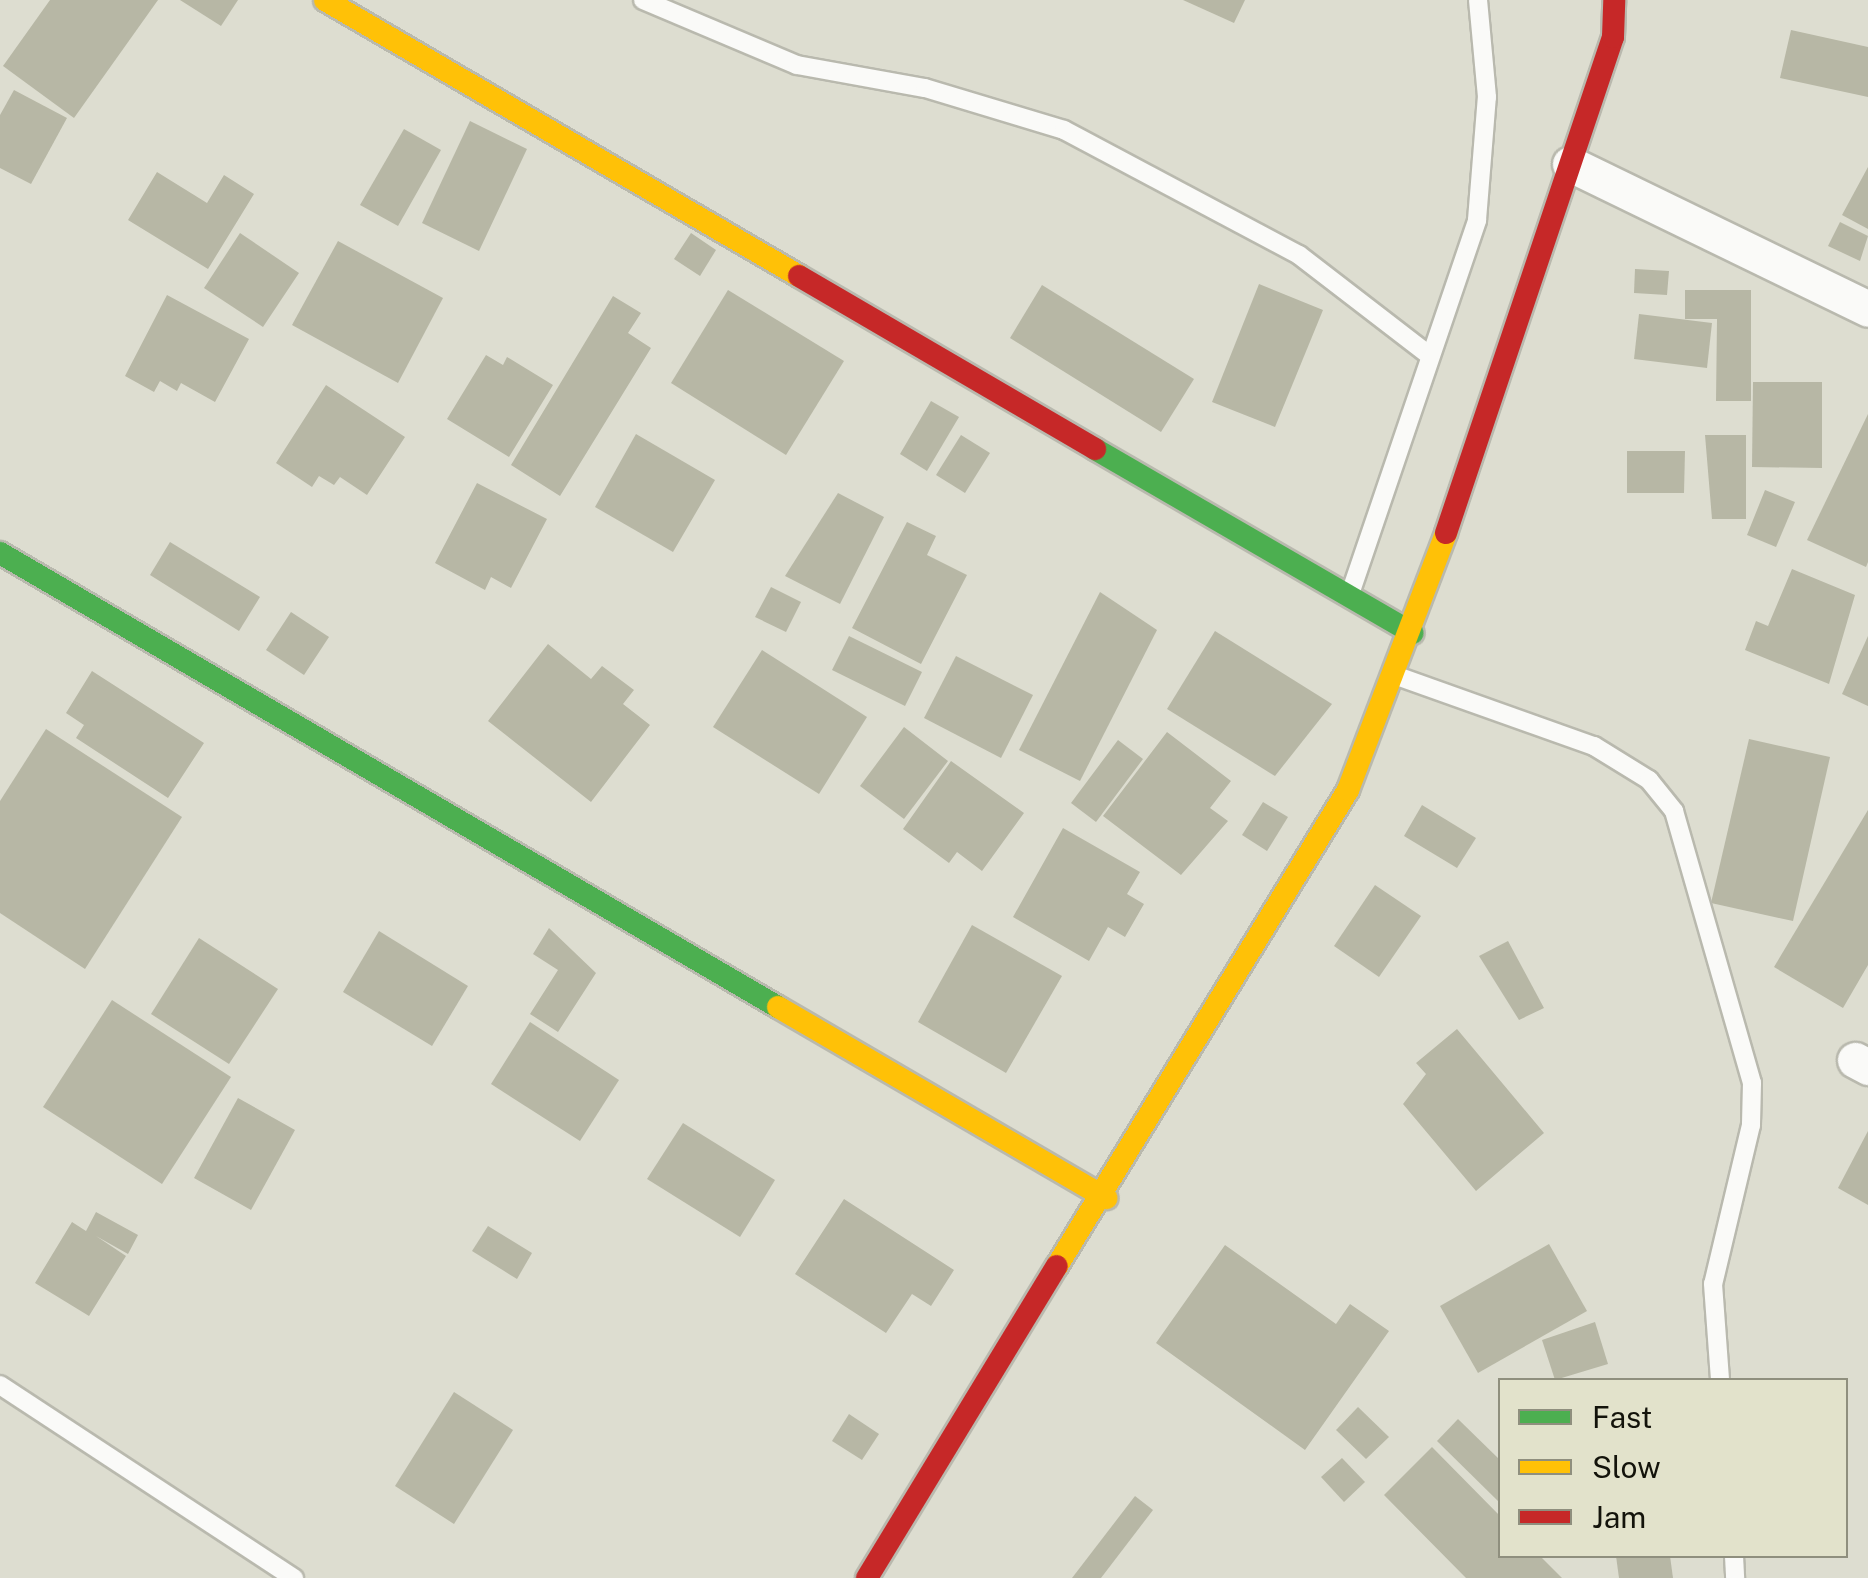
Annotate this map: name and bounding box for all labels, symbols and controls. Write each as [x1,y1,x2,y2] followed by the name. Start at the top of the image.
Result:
[1498,1378,1848,1558] legend
[1592,1399,1652,1435] text: Fast
[1592,1449,1661,1485] text: Slow
[1592,1499,1646,1535] text: Jam

